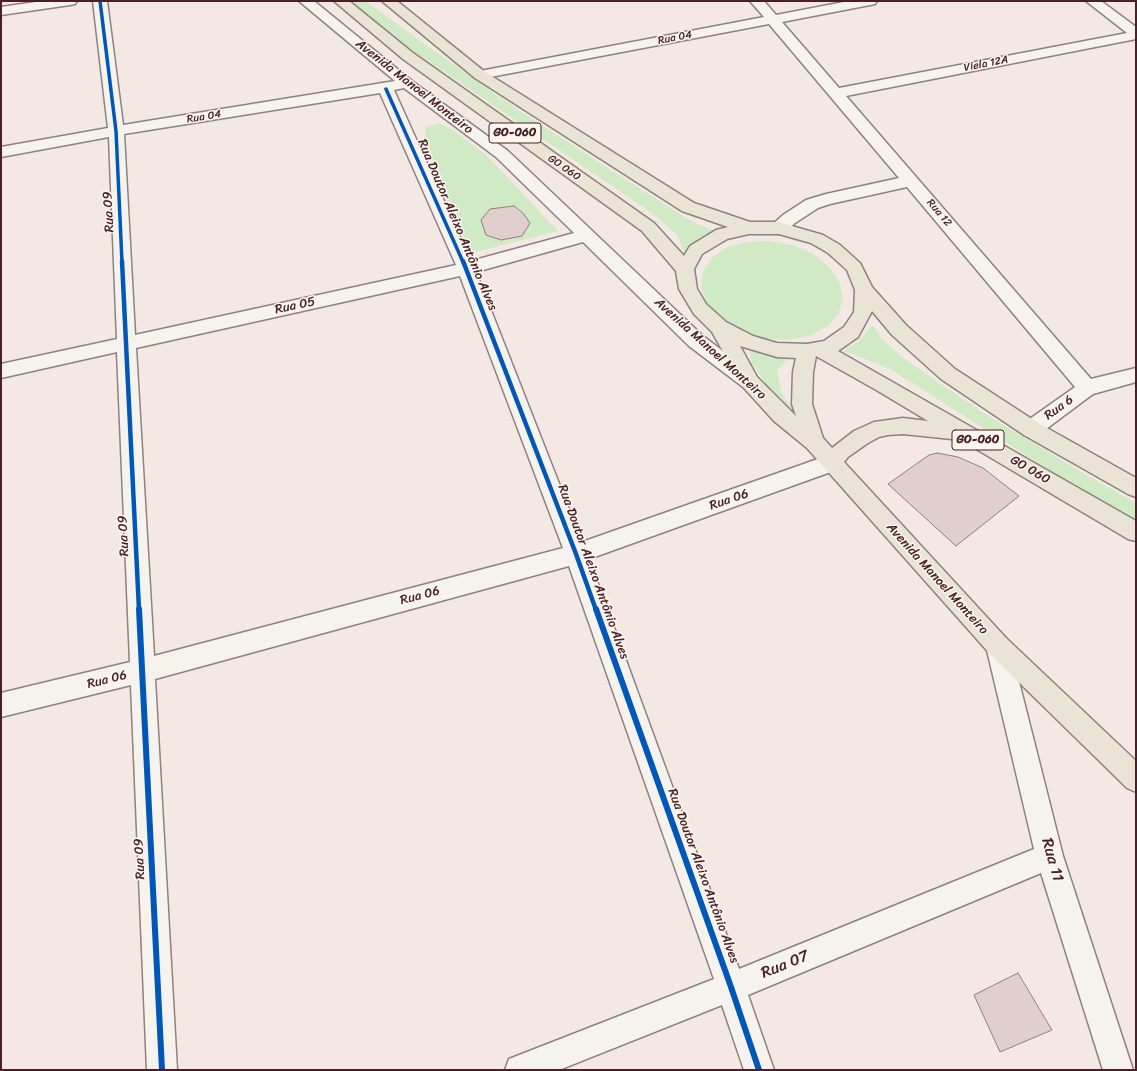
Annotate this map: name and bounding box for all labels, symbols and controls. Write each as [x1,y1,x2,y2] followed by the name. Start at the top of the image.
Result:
[657,28,693,48] street label: Rua 04
[352,36,476,138] street label: Avenida Manoel Monteiro
[963,53,1009,75] street label: Viela 12A
[186,108,222,126] street label: Rua 04
[489,123,541,143] road number: GO-060
[414,137,500,313] street label: Rua Doutor Aleixo Antônio Alves
[545,152,583,184] street label: GO 060
[100,191,118,233] street label: Rua 09
[924,196,954,230] street label: Rua 12
[273,294,317,318] street label: Rua 05
[651,295,769,403] street label: Avenida Manoel Monteiro
[1041,392,1077,424] street label: Rua 6
[952,430,1004,450] road number: GO-060
[1007,452,1053,488] street label: GO 060
[554,483,632,661] street label: Rua Doutor Aleixo Antônio Alves
[707,486,751,514] street label: Rua 06
[115,515,133,557] street label: Rua 09
[883,520,991,638] street label: Avenida Manoel Monteiro
[398,583,442,609] street label: Rua 06
[86,668,128,692] street label: Rua 06
[664,787,742,965] street label: Rua Doutor Aleixo Antônio Alves
[1037,836,1067,884] street label: Rua 11
[131,838,149,880] street label: Rua 09
[758,947,812,983] street label: Rua 07

